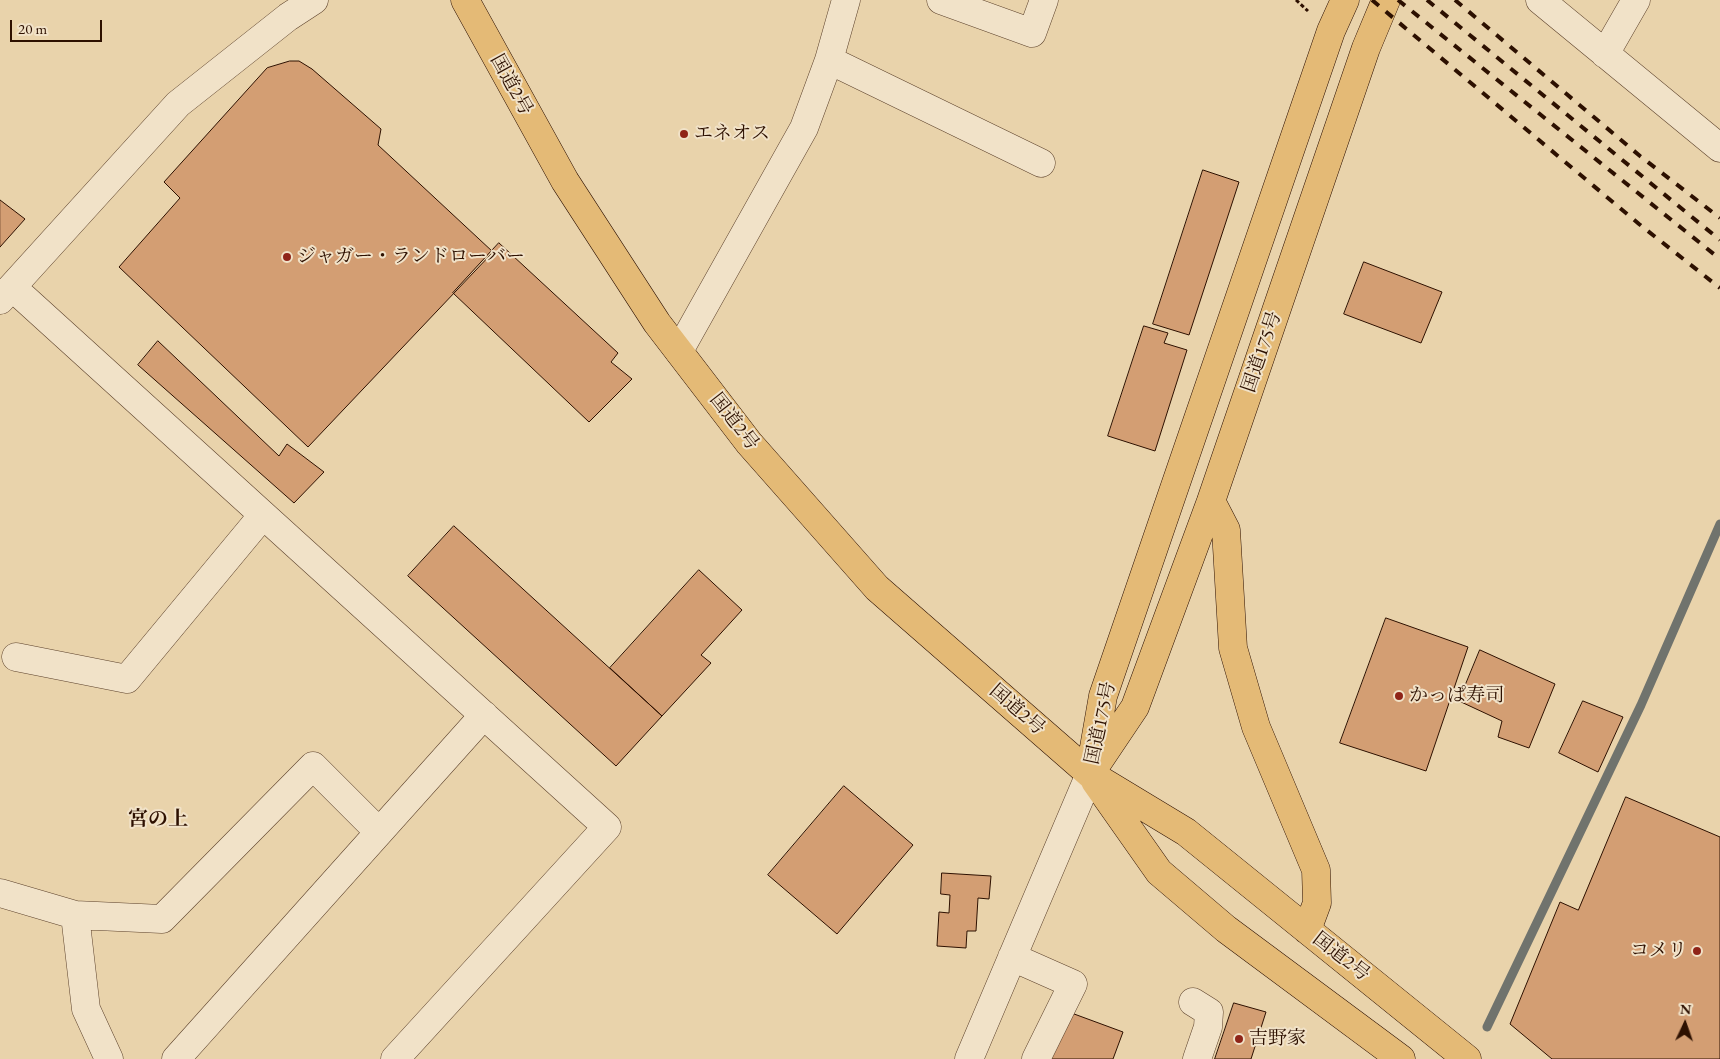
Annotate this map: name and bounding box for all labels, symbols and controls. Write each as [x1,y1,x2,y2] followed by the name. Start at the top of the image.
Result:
[12,10,105,42] scale bar
[18,19,47,38] text: 20 m
[485,51,537,119] street label: 国道2号
[694,123,770,145] place label: エネオス
[678,128,690,140] marker: エネオス
[297,246,525,268] place label: ジャガー・ランドローバー
[281,251,293,263] marker: ジャガー・ランドローバー
[1237,308,1287,396] street label: 国道175号
[705,389,763,455] street label: 国道2号
[1081,679,1121,767] street label: 国道175号
[985,680,1049,740] street label: 国道2号
[1409,685,1504,707] place label: かっぱ寿司
[1393,690,1405,702] marker: かっぱ寿司
[128,808,188,832] district label: 宮の上
[1308,928,1374,986] street label: 国道2号
[1630,940,1687,962] place label: コメリ
[1691,945,1703,957] marker: コメリ
[1660,999,1710,1049] north arrow
[1680,1000,1692,1018] text: N
[1249,1028,1306,1050] place label: 吉野家
[1233,1033,1245,1045] marker: 吉野家

